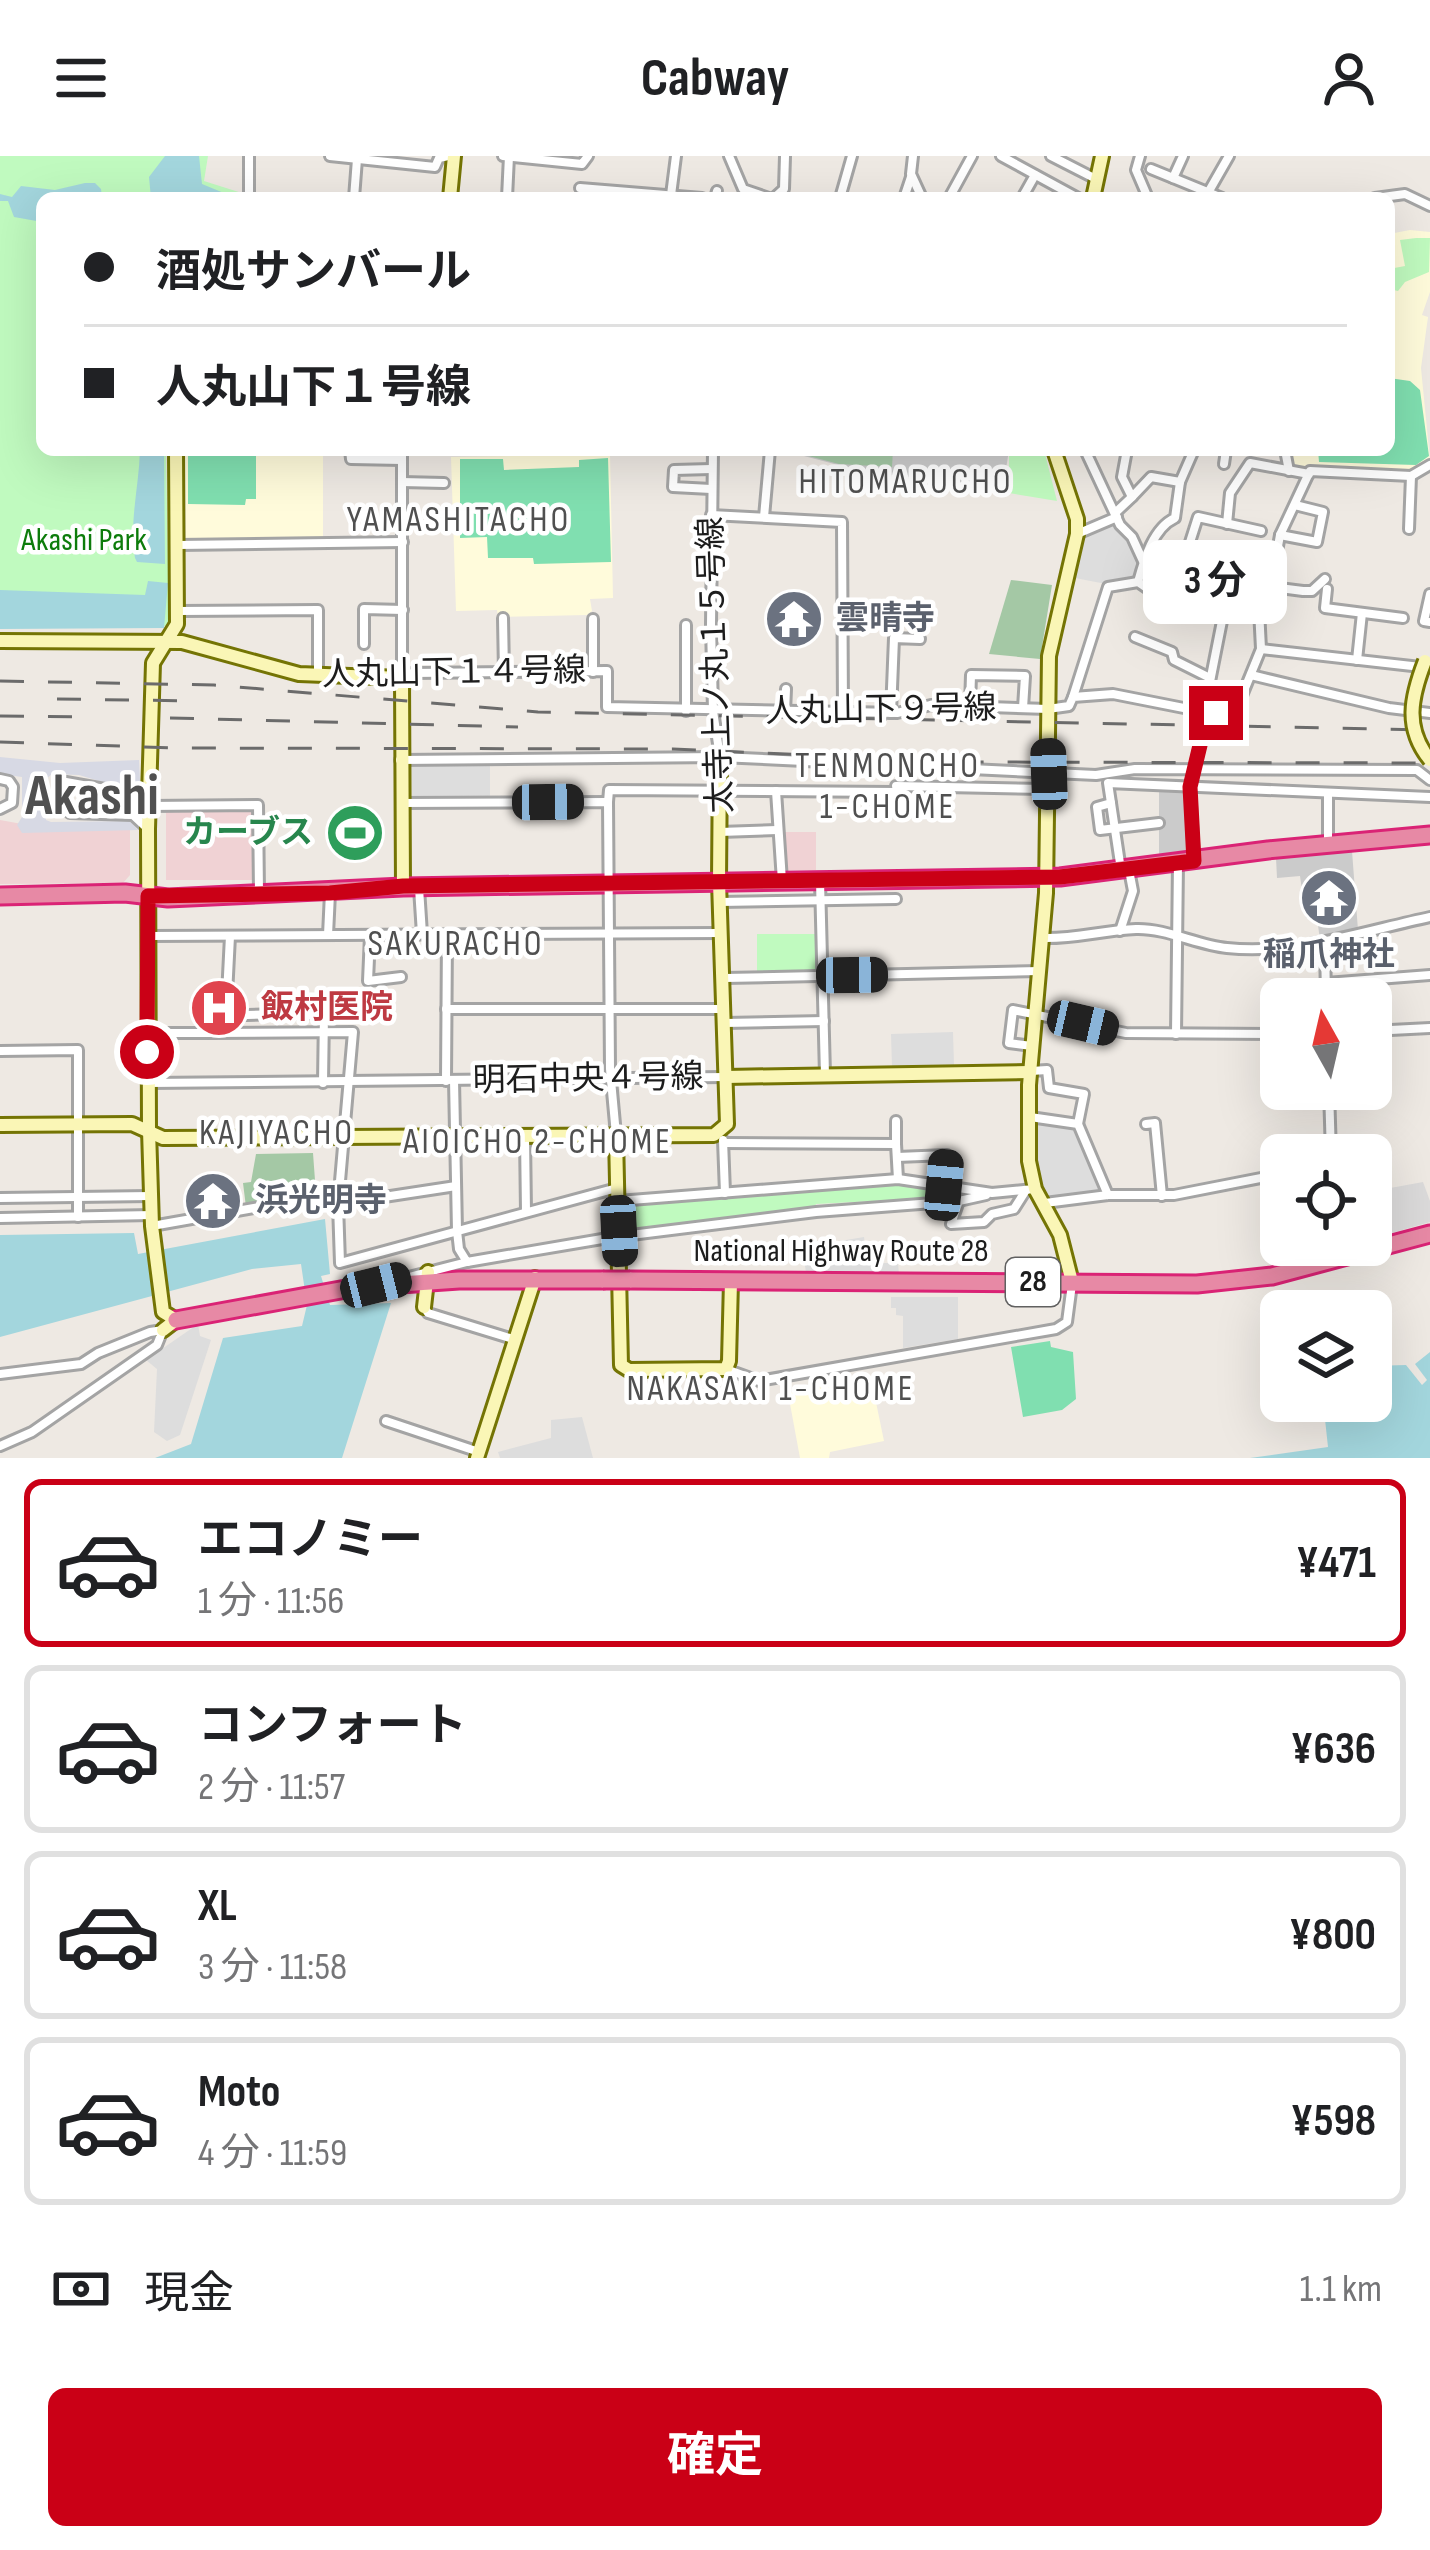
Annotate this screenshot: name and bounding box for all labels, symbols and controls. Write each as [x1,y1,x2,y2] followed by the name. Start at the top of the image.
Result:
[48,45,114,111] icon: menu
[1316,45,1382,111] icon: person
[641,46,789,111] text: Cabway
[156,245,471,300] text: 酒処サンバール
[156,361,471,416] text: 人丸山下１号線
[799,461,1013,504] district label: HITOMARUCHO
[347,499,571,542] district label: YAMASHITACHO
[691,516,741,814] street label: 太寺上ノ丸１５号線
[20,520,147,560] park label: Akashi Park
[1144,539,1288,623] callout: 3 分
[1184,558,1246,605] text: 3 分
[763,588,825,650] temple icon: 雲晴寺
[836,599,935,639] place label: 雲晴寺
[322,651,586,695] street label: 人丸山下１４号線
[1189,686,1243,740] route end
[765,688,997,732] street label: 人丸山下９号線
[1030,737,1068,811] car
[795,745,981,829] district label: TENMONCHO 1-CHOME
[24,763,159,831] district label: Akashi
[512,783,584,821] car
[324,802,386,864] sports icon: カーブス
[183,813,313,853] place label: カーブス
[1298,867,1360,929] temple icon: 稲爪神社
[368,923,544,966] district label: SAKURACHO
[1263,935,1395,975] place label: 稲爪神社
[816,956,888,994] car
[188,977,250,1039] hospital icon: 飯村医院
[1260,978,1392,1110] north arrow
[1260,978,1392,1422] map controls
[261,988,393,1028] place label: 飯村医院
[1044,997,1122,1049] car
[120,1025,174,1079] route start
[472,1057,704,1101] street label: 明石中央４号線
[199,1112,355,1155] district label: KAJIYACHO
[402,1121,673,1164] district label: AIOICHO 2-CHOME
[1260,1134,1392,1266] button: locate
[923,1148,965,1222] car
[182,1170,244,1232] temple icon: 浜光明寺
[255,1181,387,1221] place label: 浜光明寺
[599,1194,639,1268] car
[693,1231,989,1271] street label: National Highway Route 28
[1006,1258,1060,1306] road number: 28
[337,1259,415,1311] car
[1260,1290,1392,1422] button: layers
[626,1368,916,1411] district label: NAKASAKI 1-CHOME
[54,1509,162,1617] icon: car
[198,1513,423,1568] text: エコノミー
[1296,1536,1376,1591] text: ¥471
[198,1578,344,1625] text: 1 分 · 11:56
[54,1695,162,1803] icon: car
[198,1699,467,1754] text: コンフォート
[1290,1722,1376,1777] text: ¥636
[198,1764,345,1811] text: 2 分 · 11:57
[198,1879,237,1934] text: XL
[54,1881,162,1989] icon: car
[1289,1908,1376,1963] text: ¥800
[198,1944,347,1991] text: 3 分 · 11:58
[198,2065,280,2120] text: Moto
[54,2067,162,2175] icon: car
[1291,2094,1376,2149] text: ¥598
[198,2130,347,2177] text: 4 分 · 11:59
[48,2256,114,2322] icon: cash
[1300,2266,1382,2313] text: 1.1 km
[144,2267,234,2322] text: 現金
[48,2388,1382,2526] button: 確定

